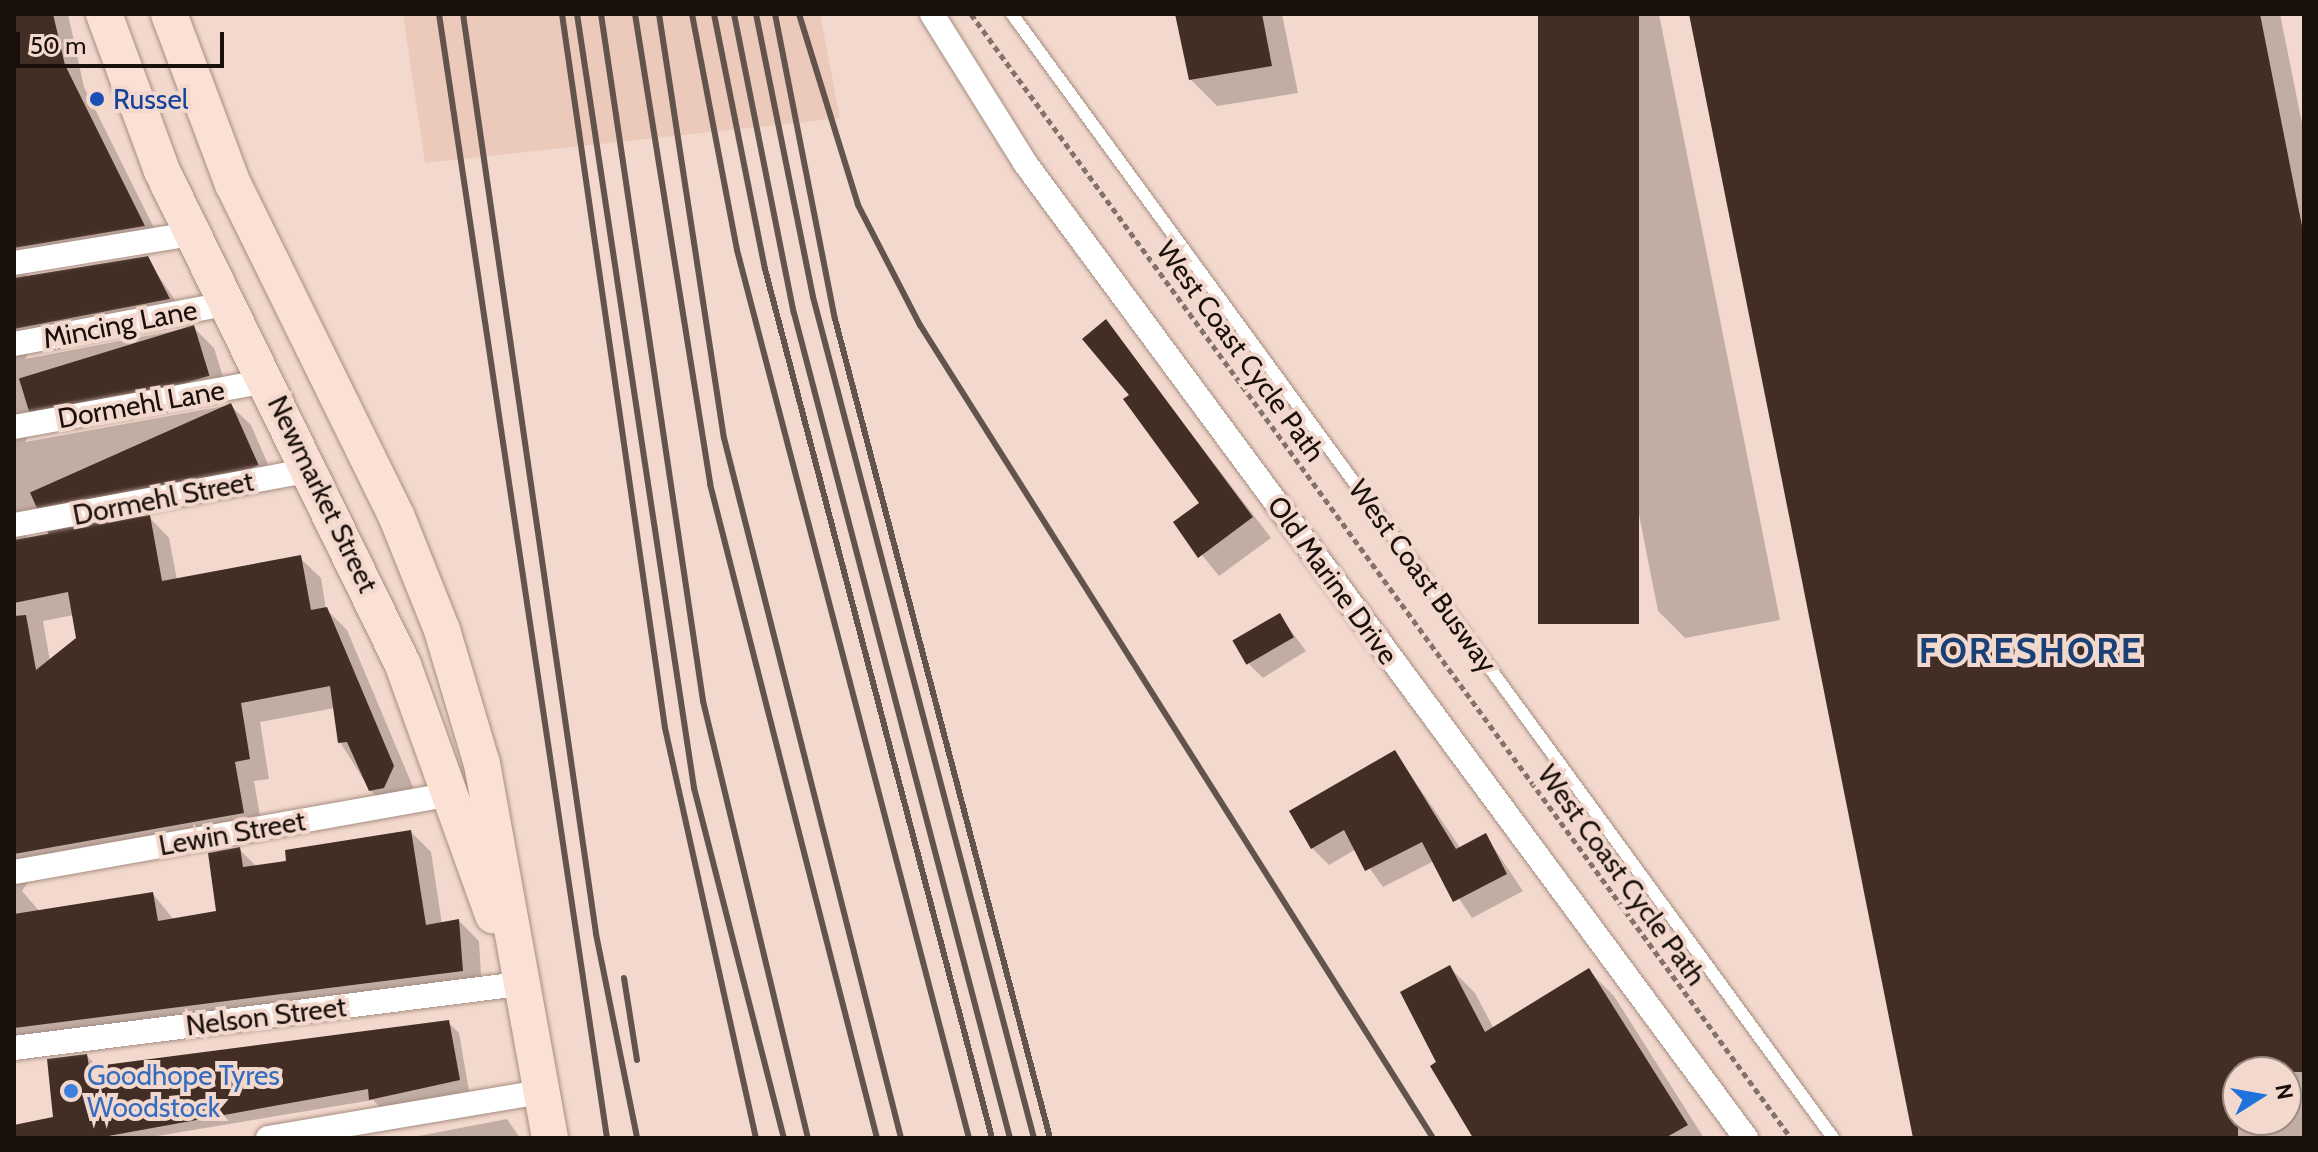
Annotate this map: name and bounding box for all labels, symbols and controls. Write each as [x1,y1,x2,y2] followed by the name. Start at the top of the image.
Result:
[20,16,228,66] scale bar
[30,31,86,60] text: 50 m
[113,82,188,116] place label: Russel
[88,90,106,108] marker: Russel
[1150,234,1332,468] street label: West Coast Cycle Path
[40,293,200,355] street label: Mincing Lane
[55,373,227,435] street label: Dormehl Lane
[261,390,385,598] street label: Newmarket Street
[70,464,256,532] street label: Dormehl Street
[1342,473,1504,679] street label: West Coast Busway
[1261,489,1405,671] street label: Old Marine Drive
[1919,629,2143,673] district label: FORESHORE
[1531,758,1713,992] street label: West Coast Cycle Path
[156,804,308,862] street label: Lewin Street
[184,990,348,1042] street label: Nelson Street
[2222,1056,2302,1136] north arrow
[87,1058,280,1124] place label: Goodhope Tyres Woodstock
[2269,1081,2299,1102] text: N
[62,1082,80,1100] marker: Goodhope Tyres Woodstock

